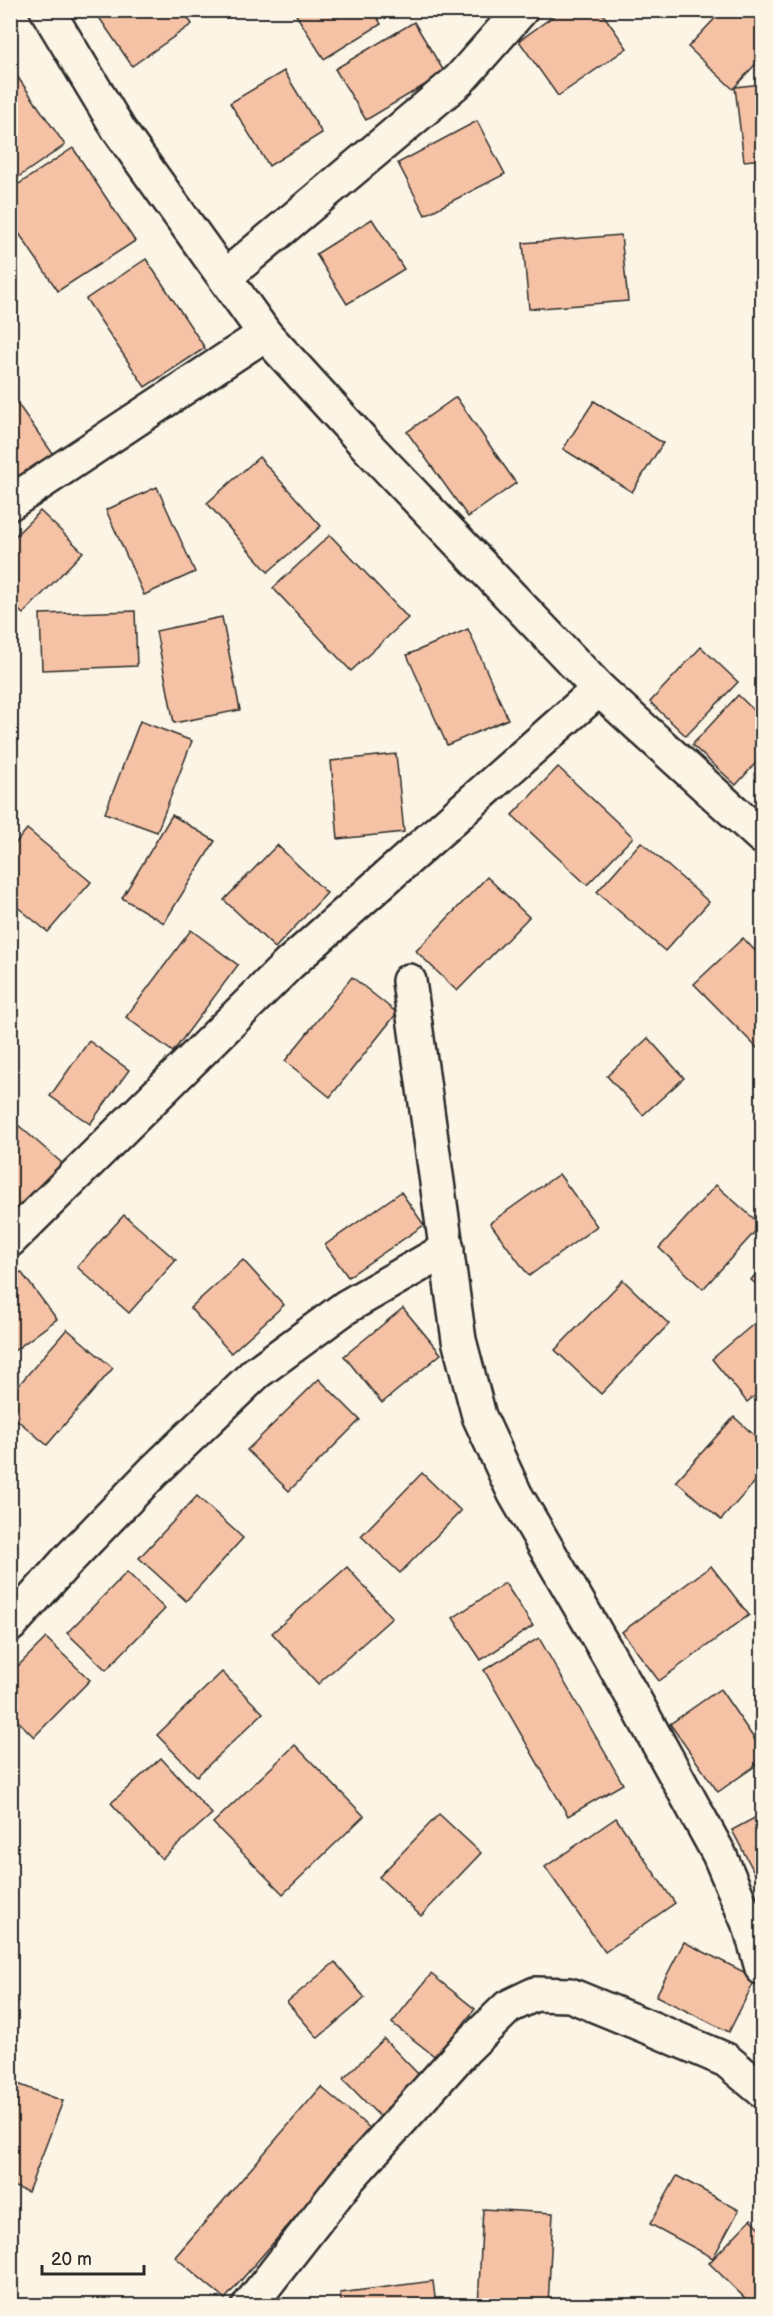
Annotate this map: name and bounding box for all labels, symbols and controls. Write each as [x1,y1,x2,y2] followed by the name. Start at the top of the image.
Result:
[42,2238,144,2276] scale bar
[51,2249,92,2270] text: 20 m

